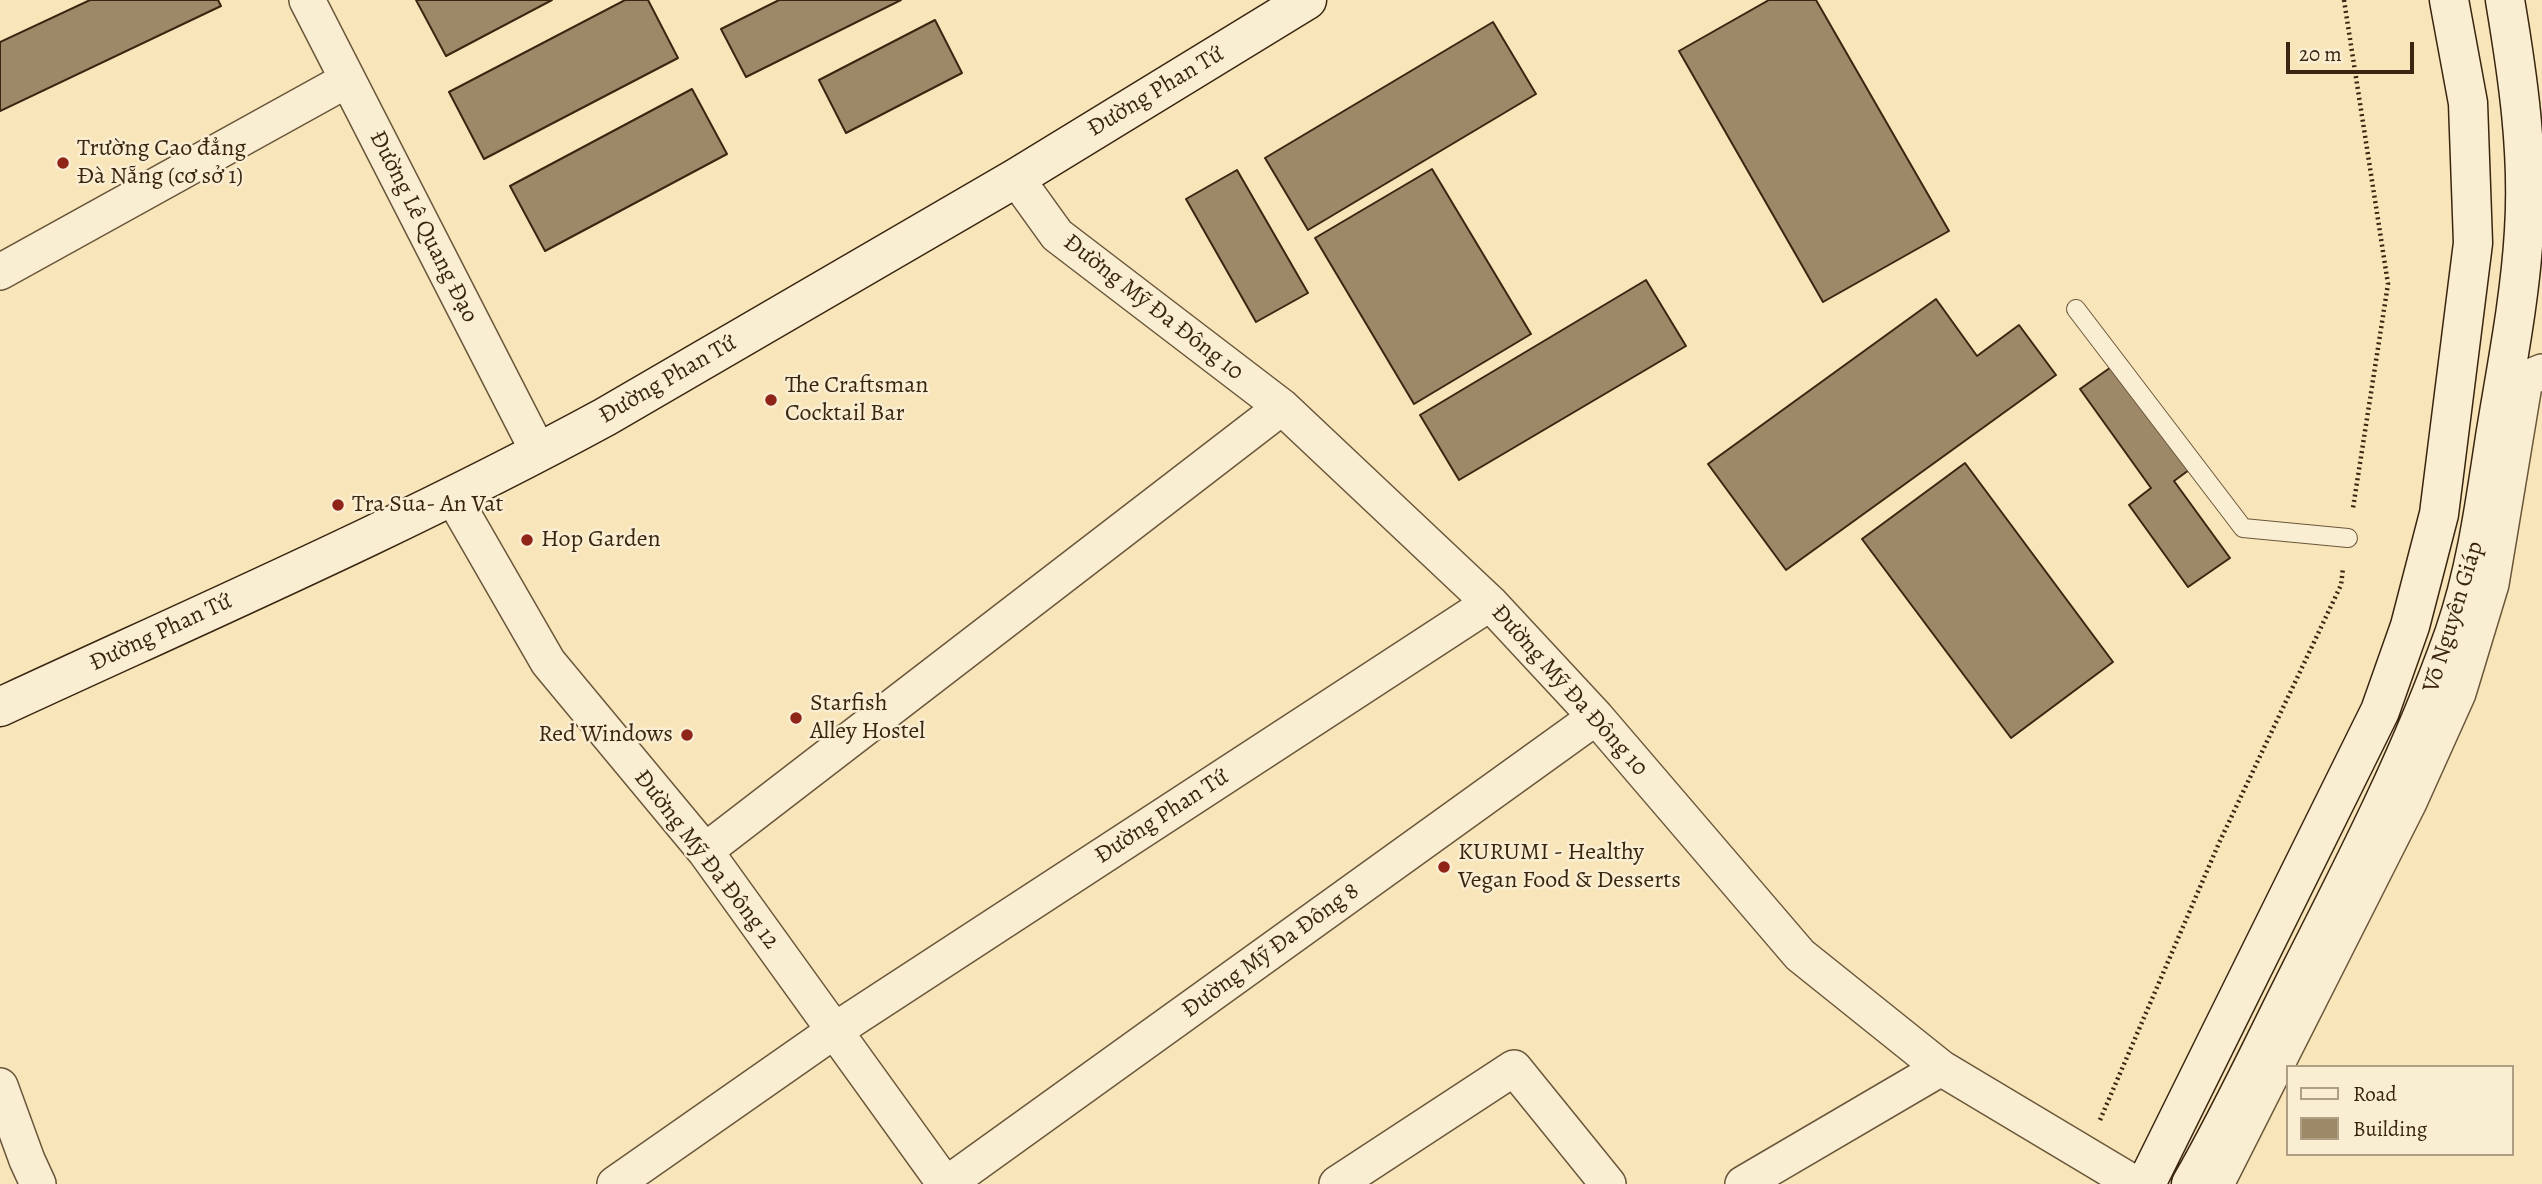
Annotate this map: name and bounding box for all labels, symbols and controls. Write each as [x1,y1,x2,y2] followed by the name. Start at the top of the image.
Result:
[2290,28,2418,72] scale bar
[1083,40,1229,144] street label: Đường Phan Tứ
[2299,40,2342,68] text: 20 m
[362,126,484,328] street label: Đường Lê Quang Đạo
[77,135,246,191] place label: Trường Cao đẳng Đà Nẵng (cơ sở 1)
[55,155,71,171] marker: Trường Cao đẳng Đà Nẵng (cơ sở 1)
[1057,229,1249,387] street label: Đường Mỹ Đa Đông 10
[594,329,742,431] street label: Đường Phan Tứ
[785,372,928,428] place label: The Craftsman Cocktail Bar
[763,392,779,408] marker: The Craftsman Cocktail Bar
[352,491,503,519] place label: Tra Sua- An Vat
[330,497,346,513] marker: Tra Sua- An Vat
[541,526,661,554] place label: Hop Garden
[519,532,535,548] marker: Hop Garden
[2417,538,2491,696] street label: Võ Nguyên Giáp
[85,588,237,678] street label: Đường Phan Tứ
[1484,599,1654,783] street label: Đường Mỹ Đa Đông 10
[810,690,925,746] place label: Starfish Alley Hostel
[788,710,804,726] marker: Starfish Alley Hostel
[538,721,673,749] place label: Red Windows
[679,727,695,743] marker: Red Windows
[1090,763,1234,871] street label: Đường Phan Tứ
[627,765,785,955] street label: Đường Mỹ Đa Đông 12
[1458,839,1681,895] place label: KURUMI - Healthy Vegan Food & Desserts
[1436,859,1452,875] marker: KURUMI - Healthy Vegan Food & Desserts
[1177,877,1365,1025] street label: Đường Mỹ Đa Đông 8
[2286,1065,2514,1156] legend
[2353,1080,2397,1108] text: Road
[2353,1115,2427,1143] text: Building

